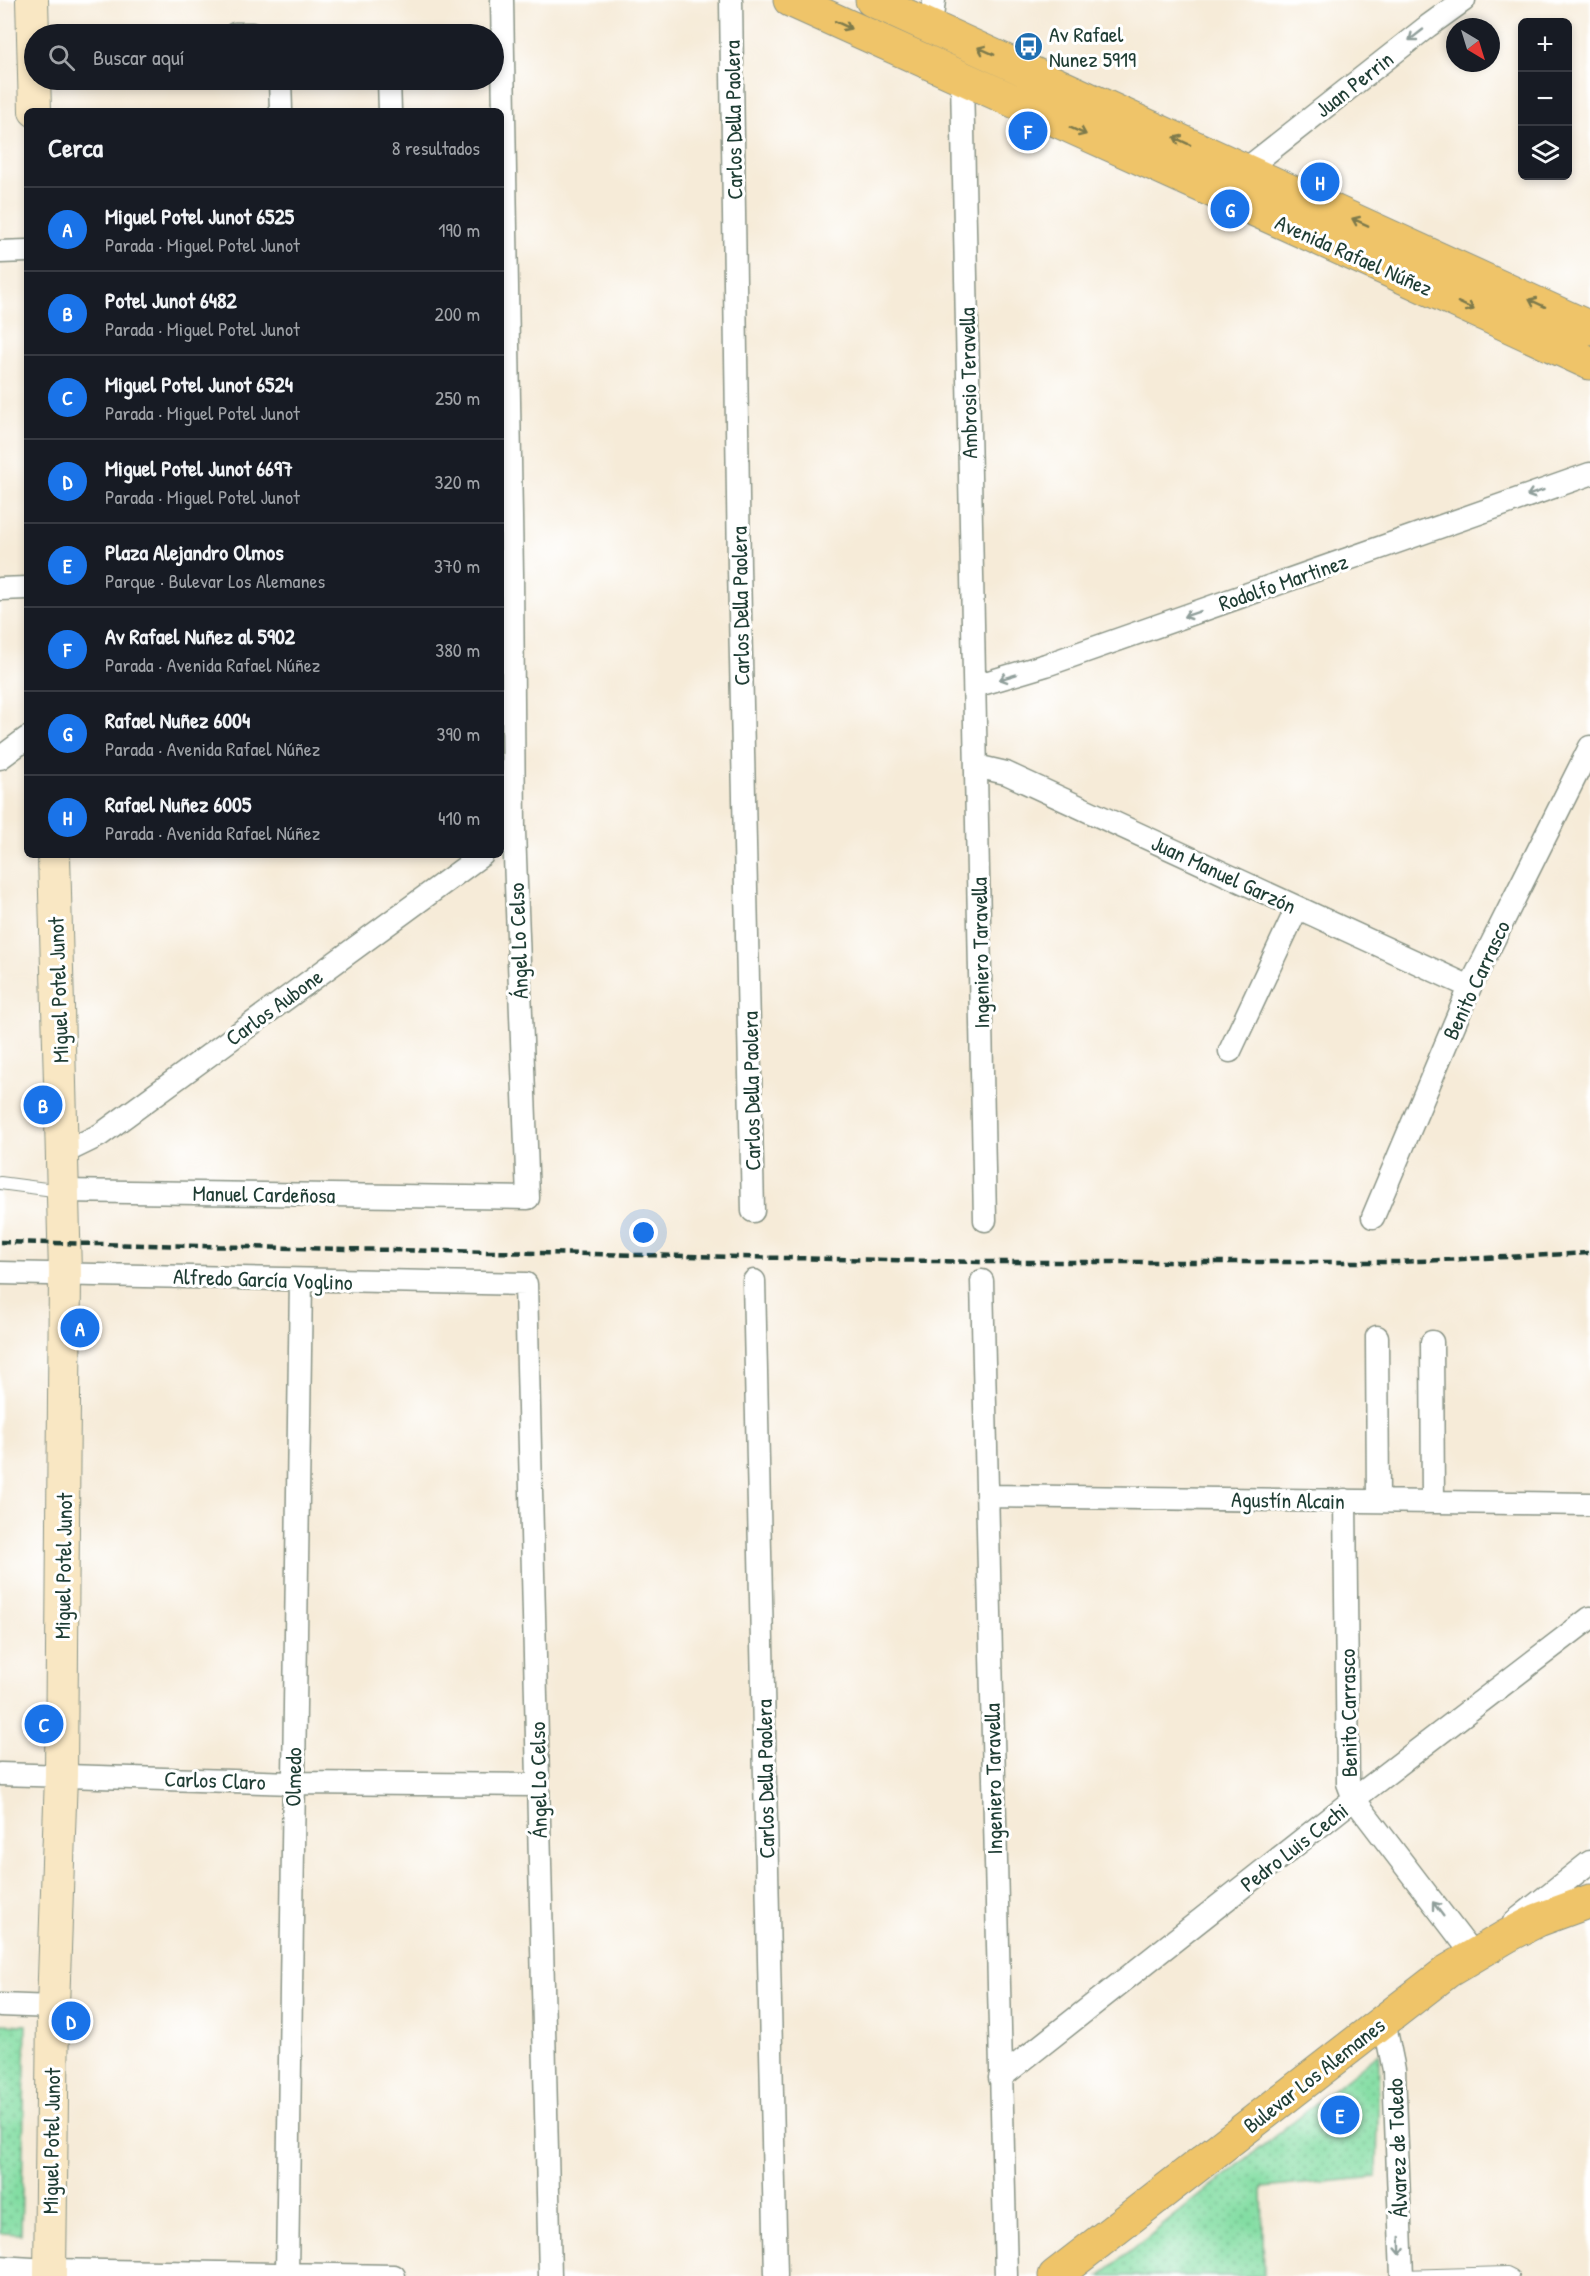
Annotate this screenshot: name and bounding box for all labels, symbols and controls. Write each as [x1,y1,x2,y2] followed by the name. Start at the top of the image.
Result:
[1446,18,1500,72] north arrow
[1518,18,1572,180] map controls
[1518,18,1572,72] button: +
[833,19,851,31] one-way arrow
[1049,19,1136,74] place label: Av Rafael Nunez 5919
[24,24,504,90] search box
[1409,28,1425,41] one-way arrow
[1012,31,1044,63] bus stop icon: Av Rafael Nunez 5919
[717,40,749,200] street label: Carlos Della Paolera
[45,41,78,74] icon: search
[93,42,185,72] text: Buscar aquí
[1309,44,1399,124] street label: Juan Perrin
[977,45,995,56] one-way arrow
[1518,72,1572,126] button: −
[1008,108,1048,154] pin: F
[1068,126,1086,137] one-way arrow
[1518,126,1572,180] button: layers
[48,130,103,165] text: Cerca
[392,134,480,161] text: 8 resultados
[1174,135,1192,147] one-way arrow
[1300,160,1340,204] pin: H
[1210,186,1250,232] pin: G
[105,201,294,231] text: Miguel Potel Junot 6525
[1271,207,1437,303] street label: Avenida Rafael Núñez
[63,216,72,243] text: A
[438,216,480,243] text: 190 m
[1351,216,1369,227] one-way arrow
[105,231,300,258] text: Parada · Miguel Potel Junot
[105,285,237,315] text: Potel Junot 6482
[1528,297,1546,309] one-way arrow
[62,300,73,327] text: B
[435,300,480,327] text: 200 m
[1457,301,1475,313] one-way arrow
[952,307,984,459] street label: Ambrosio Teravella
[105,315,300,342] text: Parada · Miguel Potel Junot
[105,369,293,399] text: Miguel Potel Junot 6524
[62,384,73,411] text: C
[435,384,480,411] text: 250 m
[105,399,300,426] text: Parada · Miguel Potel Junot
[105,453,293,483] text: Miguel Potel Junot 6697
[63,468,72,495] text: D
[435,468,480,495] text: 320 m
[105,483,300,510] text: Parada · Miguel Potel Junot
[1526,489,1545,500] one-way arrow
[724,526,756,686] street label: Carlos Della Paolera
[105,537,284,567] text: Plaza Alejandro Olmos
[1214,546,1352,618] street label: Rodolfo Martinez
[63,552,72,579] text: E
[434,552,480,579] text: 370 m
[105,567,325,594] text: Parque · Bulevar Los Alemanes
[1184,609,1202,620] one-way arrow
[105,621,295,651] text: Av Rafael Nuñez al 5902
[64,636,71,663] text: F
[435,636,480,663] text: 380 m
[105,651,320,678] text: Parada · Avenida Rafael Núñez
[999,672,1018,683] one-way arrow
[105,705,250,735] text: Rafael Nuñez 6004
[63,720,72,747] text: G
[437,720,480,747] text: 390 m
[105,735,320,762] text: Parada · Avenida Rafael Núñez
[105,789,251,819] text: Rafael Nuñez 6005
[63,804,72,831] text: H
[438,804,480,831] text: 410 m
[105,819,320,846] text: Parada · Avenida Rafael Núñez
[1147,827,1301,921] street label: Juan Manuel Garzón
[964,877,996,1029] street label: Ingeniero Taravella
[501,882,535,1000] street label: Ángel Lo Celso
[1435,915,1517,1045] street label: Benito Carrasco
[40,916,76,1064] street label: Miguel Potel Junot
[219,961,329,1053] street label: Carlos Aubone
[735,1011,767,1171] street label: Carlos Della Paolera
[24,1082,63,1128] pin: B
[192,1178,336,1210] street label: Manuel Cardeñosa
[629,1218,658,1247] your location
[173,1261,353,1297] street label: Alfredo García Voglino
[60,1306,100,1350] pin: A
[1231,1484,1345,1516] street label: Agustín Alcain
[47,1492,79,1639] street label: Miguel Potel Junot
[1332,1648,1364,1777] street label: Benito Carrasco
[749,1699,781,1859] street label: Carlos Della Paolera
[24,1702,63,1746] pin: C
[977,1703,1009,1855] street label: Ingeniero Taravella
[522,1721,554,1838] street label: Ángel Lo Celso
[277,1747,309,1807] street label: Olmedo
[164,1763,266,1797] street label: Carlos Claro
[1234,1795,1354,1899] street label: Pedro Luis Cechi
[1432,1902,1445,1918] one-way arrow
[52,1998,90,2044] pin: D
[1237,2010,1391,2140] street label: Bulevar Los Alemanes
[35,2067,67,2214] street label: Miguel Potel Junot
[1380,2078,1414,2218] street label: Álvarez de Toledo
[1320,2092,1360,2138] pin: E
[1395,2236,1406,2256] one-way arrow

